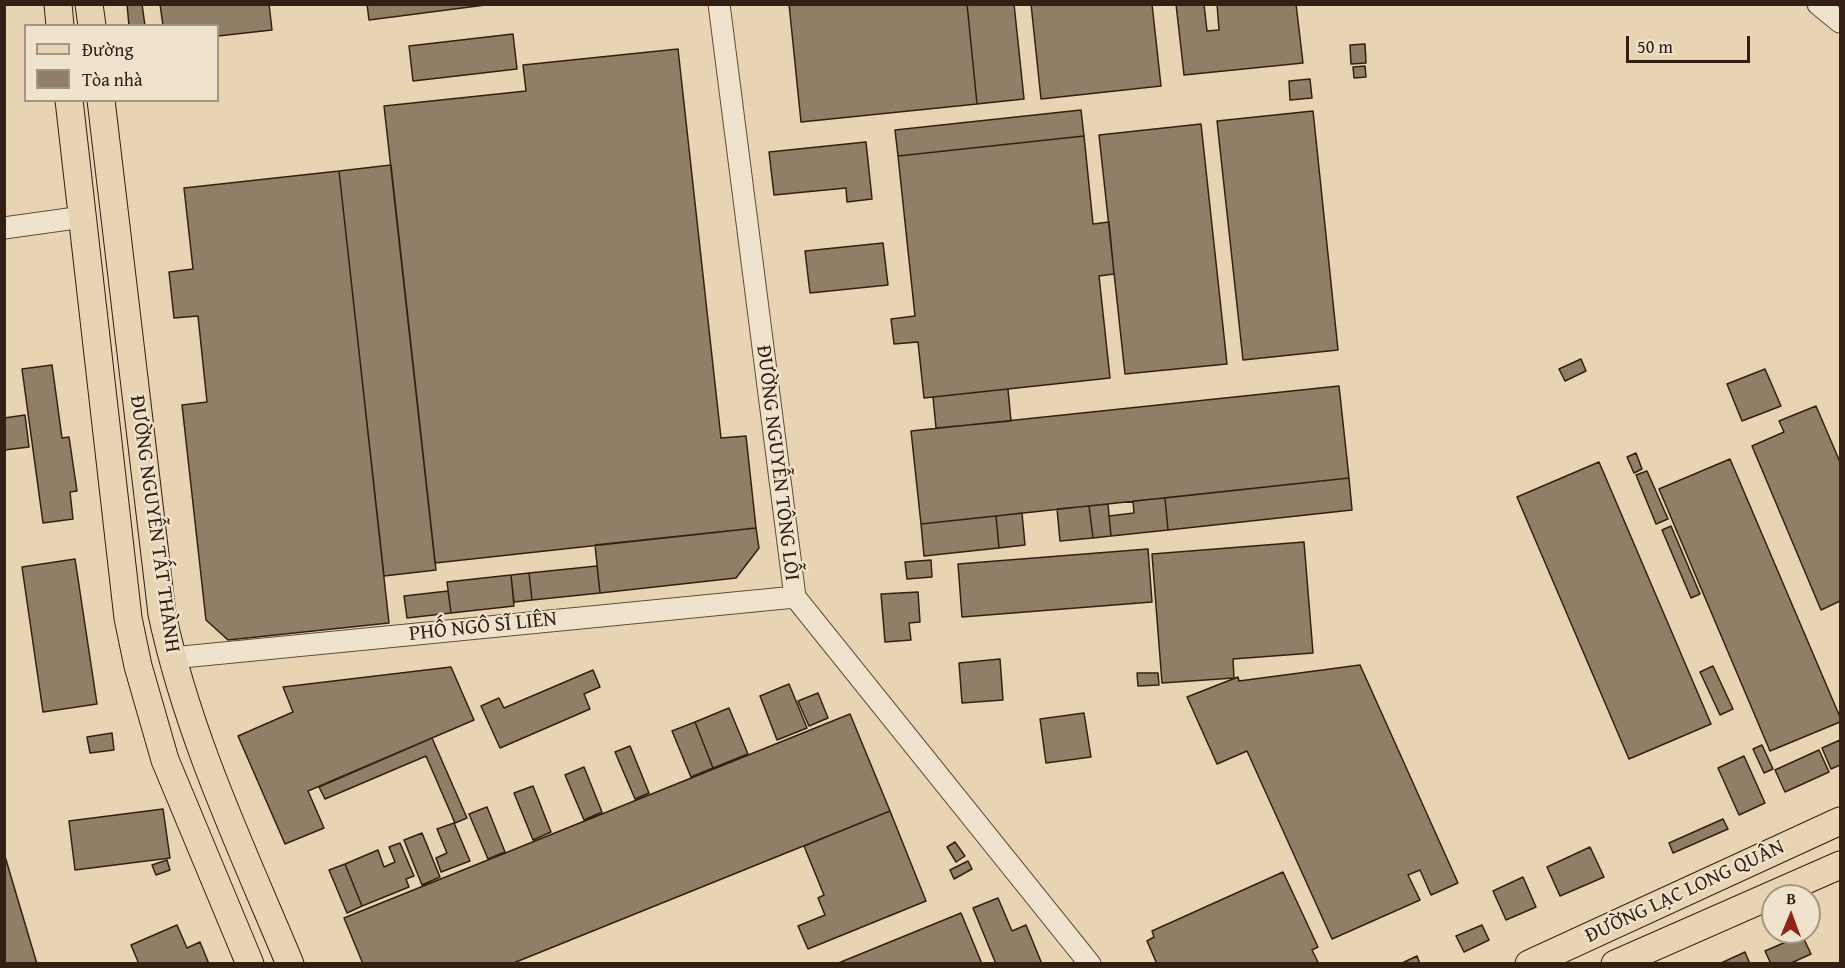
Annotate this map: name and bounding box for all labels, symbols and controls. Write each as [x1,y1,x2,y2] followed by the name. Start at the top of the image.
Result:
[24,24,219,102] legend
[1629,24,1754,62] scale bar
[1637,33,1673,60] text: 50 m
[82,36,133,63] text: Đường
[82,66,142,93] text: Tòa nhà
[750,344,804,582] street label: ĐƯỜNG NGUYỄN TÔNG LỖI
[123,394,185,654] street label: ĐƯỜNG NGUYỄN TẤT THÀNH
[408,607,558,647] street label: PHỐ NGÔ SĨ LIÊN
[1581,835,1789,949] street label: ĐƯỜNG LẠC LONG QUÂN
[1761,884,1821,944] north arrow
[1786,886,1796,910] text: B

